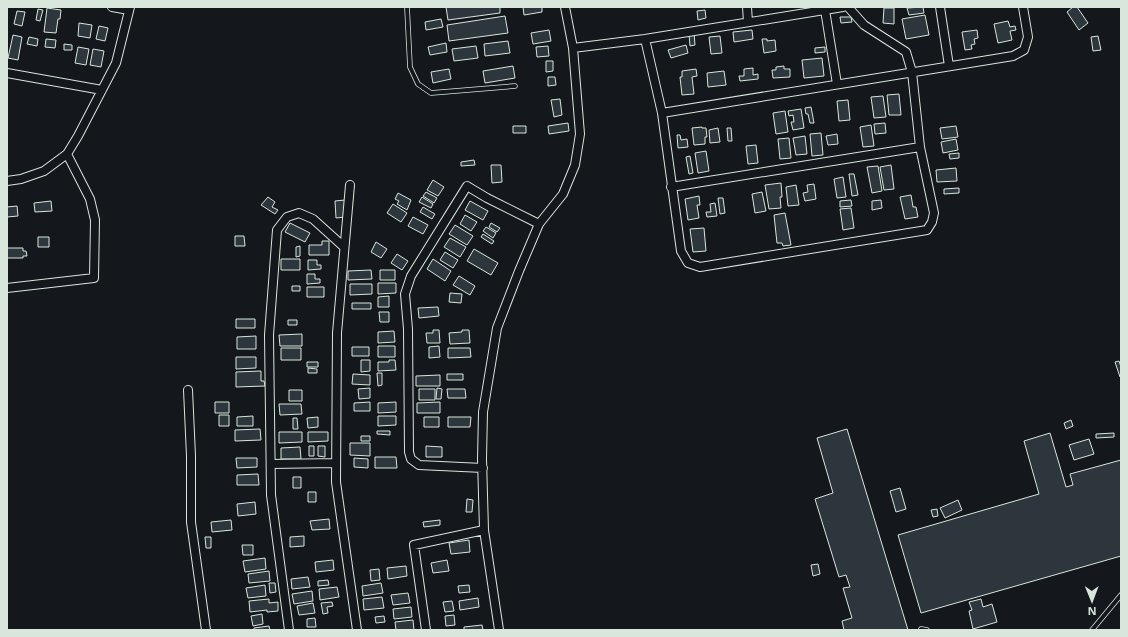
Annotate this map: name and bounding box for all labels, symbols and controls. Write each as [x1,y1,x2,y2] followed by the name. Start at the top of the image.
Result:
[1072,581,1112,621] north arrow
[1088,604,1097,619] text: N

